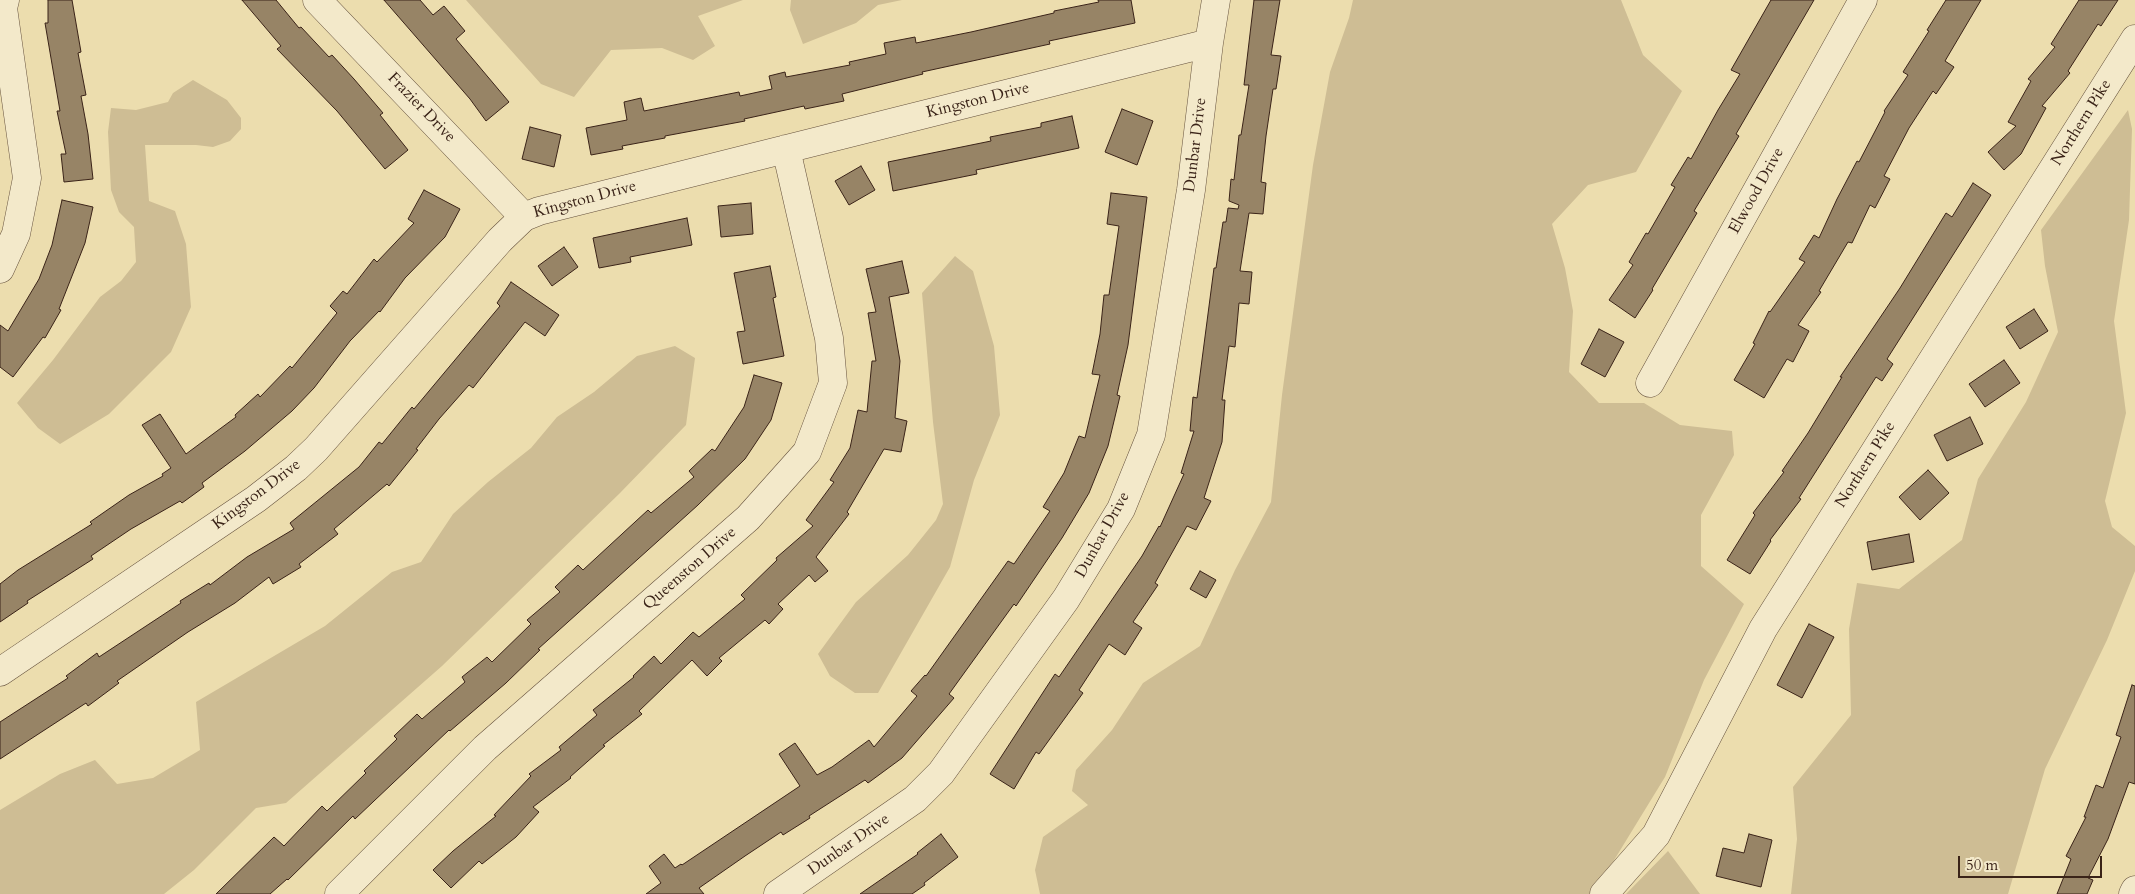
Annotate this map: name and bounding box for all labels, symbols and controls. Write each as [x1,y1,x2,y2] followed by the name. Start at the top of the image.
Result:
[383,69,459,147] street label: Frazier Drive
[2048,76,2116,170] street label: Northern Pike
[924,79,1032,123] street label: Kingston Drive
[1181,97,1211,193] street label: Dunbar Drive
[1725,145,1789,237] street label: Elwood Drive
[532,177,638,223] street label: Kingston Drive
[1832,418,1900,512] street label: Northern Pike
[209,456,305,534] street label: Kingston Drive
[1072,489,1134,581] street label: Dunbar Drive
[639,523,741,615] street label: Queenston Drive
[805,810,893,880] street label: Dunbar Drive
[1960,846,2104,878] scale bar
[1966,855,1998,875] text: 50 m

